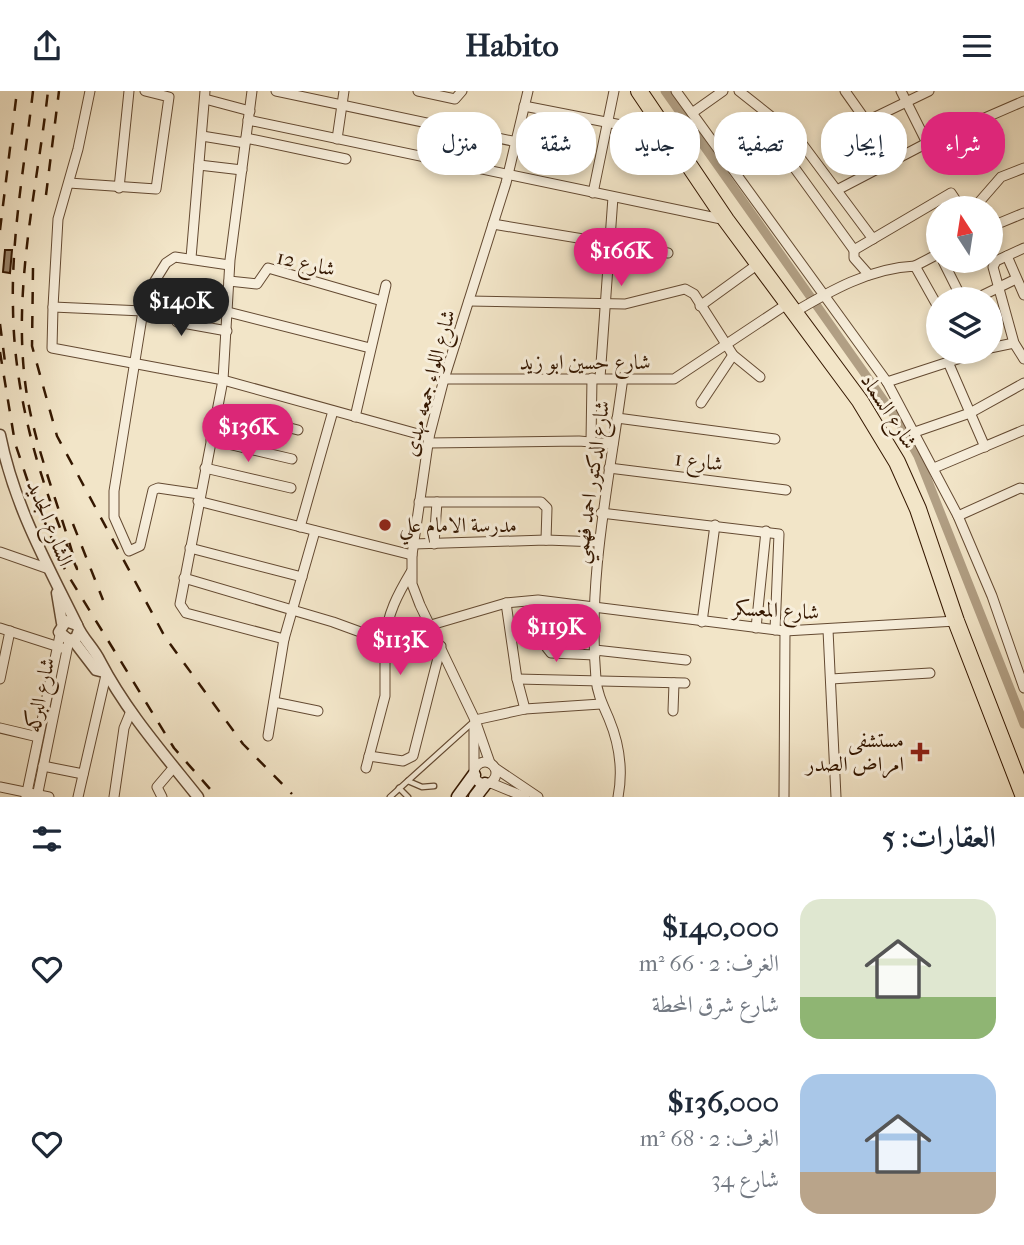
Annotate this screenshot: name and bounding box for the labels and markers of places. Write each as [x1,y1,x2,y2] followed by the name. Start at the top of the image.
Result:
[572,229,670,288] pin: $166K
[132,279,230,338] pin: $140K
[199,405,297,464] pin: $136K
[399,513,517,545] place label: مدرسة الامام علي
[377,517,393,533] marker: مدرسة الامام علي
[507,605,605,664] pin: $119K
[351,617,449,677] pin: $113K
[804,728,904,779] place label: مستشفى امراض الصدر
[910,742,930,762] marker: مستشفى امراض الصدر

